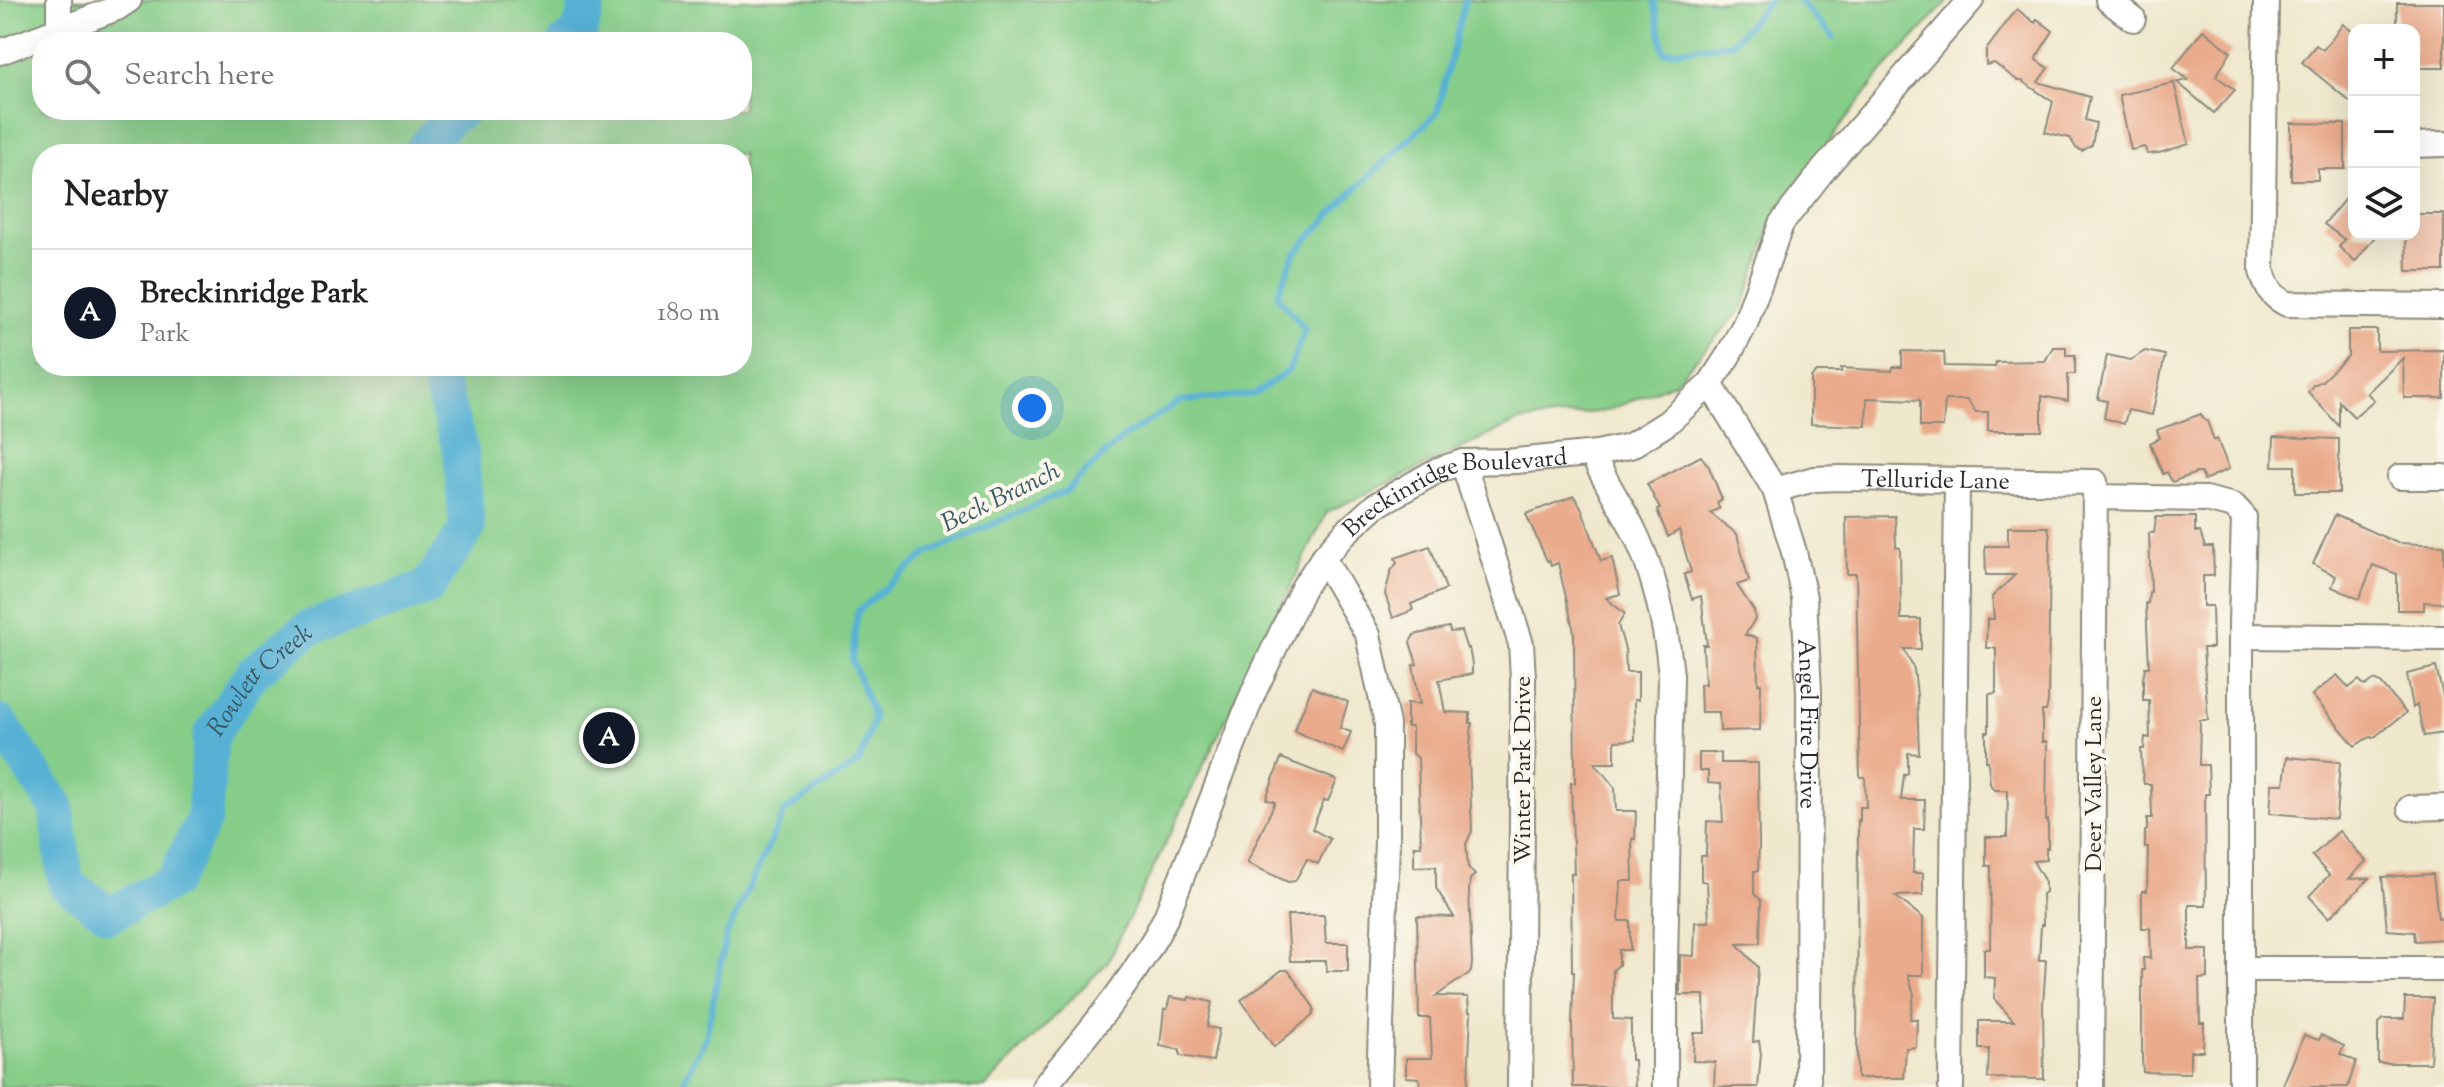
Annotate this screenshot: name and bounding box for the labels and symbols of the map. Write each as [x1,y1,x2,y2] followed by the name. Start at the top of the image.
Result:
[1012,388,1052,428] your location
[1336,441,1569,546] street label: Breckinridge Boulevard
[935,453,1067,543] water label: Beck Branch
[1861,463,2010,500] street label: Telluride Lane
[199,616,321,745] water label: Rowlett Creek
[1787,638,1824,809] street label: Angel Fire Drive
[1507,676,1541,864] street label: Winter Park Drive
[2078,696,2112,872] street label: Deer Valley Lane
[583,708,635,768] pin: A

